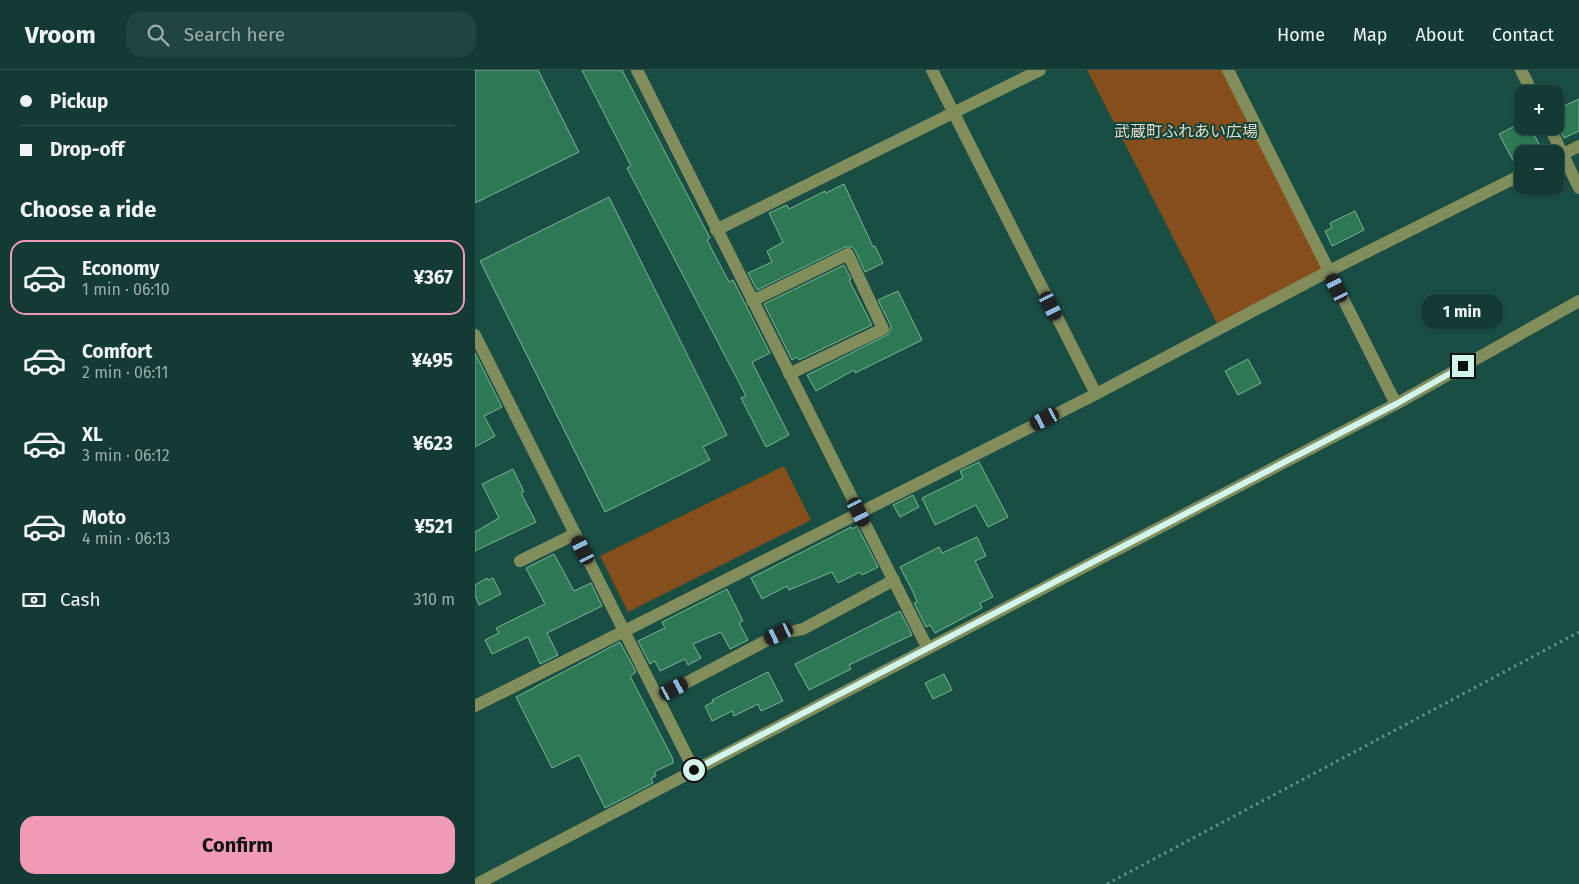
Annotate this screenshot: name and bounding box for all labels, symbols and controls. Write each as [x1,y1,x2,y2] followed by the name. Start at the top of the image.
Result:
[126,12,476,57] search box
[25,21,96,49] text: Vroom
[144,21,172,49] icon: search
[184,23,285,46] text: Search here
[1277,24,1325,46] text: Home
[1353,24,1387,46] text: Map
[1415,24,1464,46] text: About
[1492,24,1554,46] text: Contact
[1514,85,1564,195] map controls
[1514,85,1564,135] button: +
[50,90,108,113] text: Pickup
[1114,122,1258,141] park label: 武蔵町ふれあい広場
[50,138,124,161] text: Drop-off
[1514,145,1564,195] button: −
[20,196,156,223] text: Choose a ride
[22,255,67,300] icon: car
[82,257,159,280] text: Economy
[413,266,453,289] text: ¥367
[1323,271,1350,305] car
[82,280,170,299] text: 1 min · 06:10
[1037,289,1064,323] car
[1422,294,1504,328] callout: 1 min
[1443,302,1481,321] text: 1 min
[22,338,67,383] icon: car
[82,340,152,363] text: Comfort
[411,349,453,372] text: ¥495
[1452,355,1474,377] route end
[82,363,168,382] text: 2 min · 06:11
[1028,406,1061,432] car
[22,421,67,466] icon: car
[82,423,103,446] text: XL
[413,432,453,455] text: ¥623
[82,446,170,465] text: 3 min · 06:12
[845,495,872,529] car
[22,504,67,549] icon: car
[82,506,126,529] text: Moto
[414,515,453,538] text: ¥521
[82,529,170,548] text: 4 min · 06:13
[569,533,596,567] car
[20,586,48,614] icon: cash
[60,588,101,611] text: Cash
[414,590,455,609] text: 310 m
[762,621,795,647] car
[657,675,690,703] car
[683,759,705,781] route start
[20,816,455,874] button: Confirm

